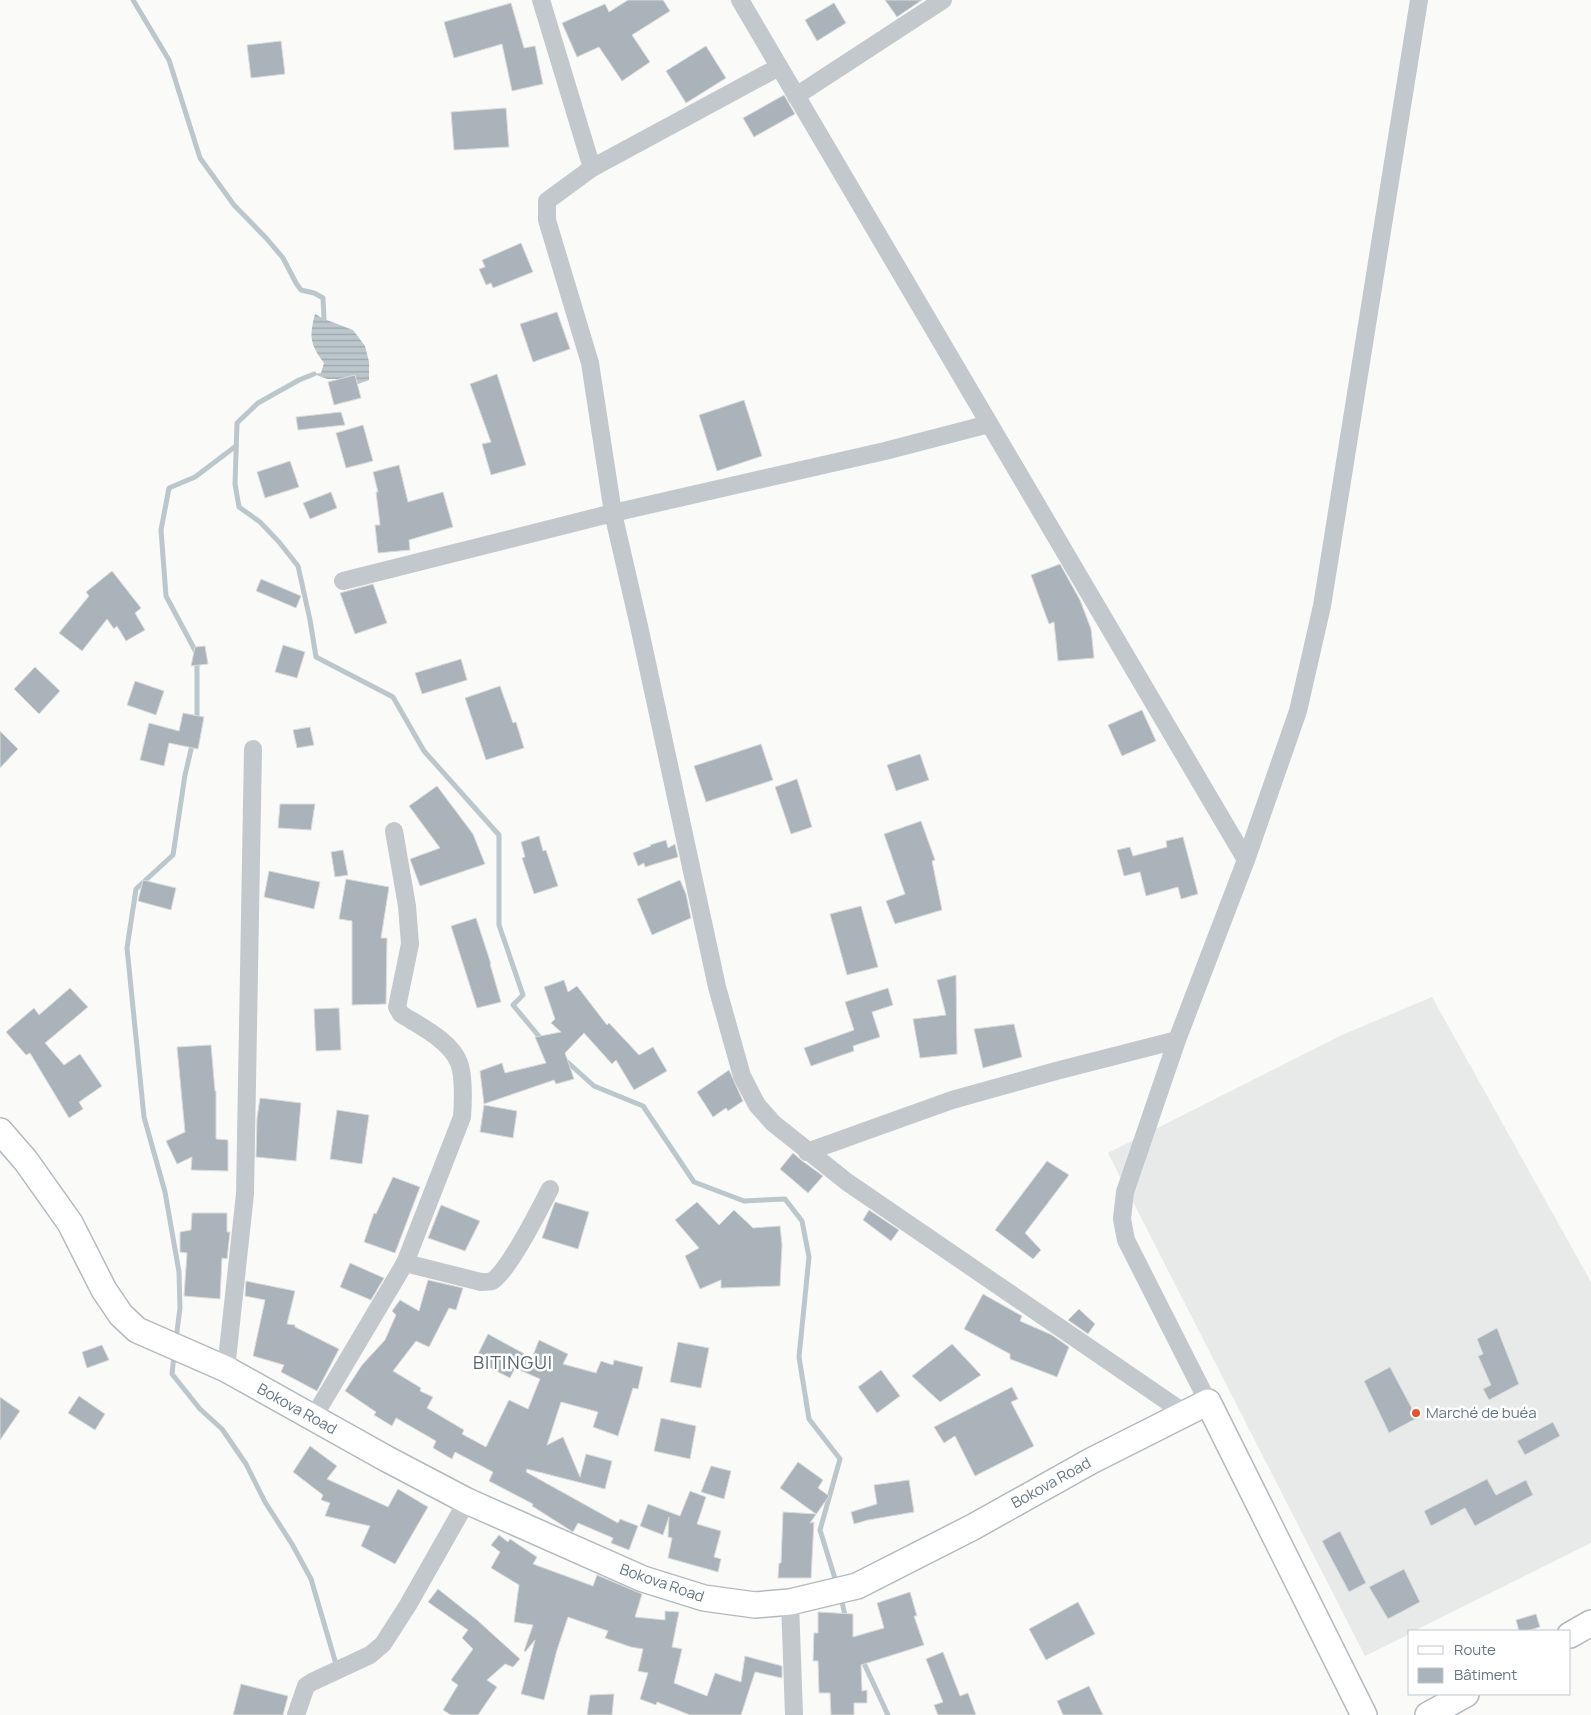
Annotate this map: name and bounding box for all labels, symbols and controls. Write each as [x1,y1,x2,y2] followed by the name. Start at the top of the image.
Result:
[473,1350,553,1374] district label: BITINGUI
[254,1378,341,1439] street label: Bokova Road
[1426,1402,1537,1423] place label: Marché de buéa
[1410,1407,1422,1419] marker: Marché de buéa
[1007,1452,1094,1513] street label: Bokova Road
[617,1558,707,1607] street label: Bokova Road
[1408,1630,1571,1695] legend
[1454,1639,1496,1660] text: Route
[1454,1664,1517,1685] text: Bâtiment

